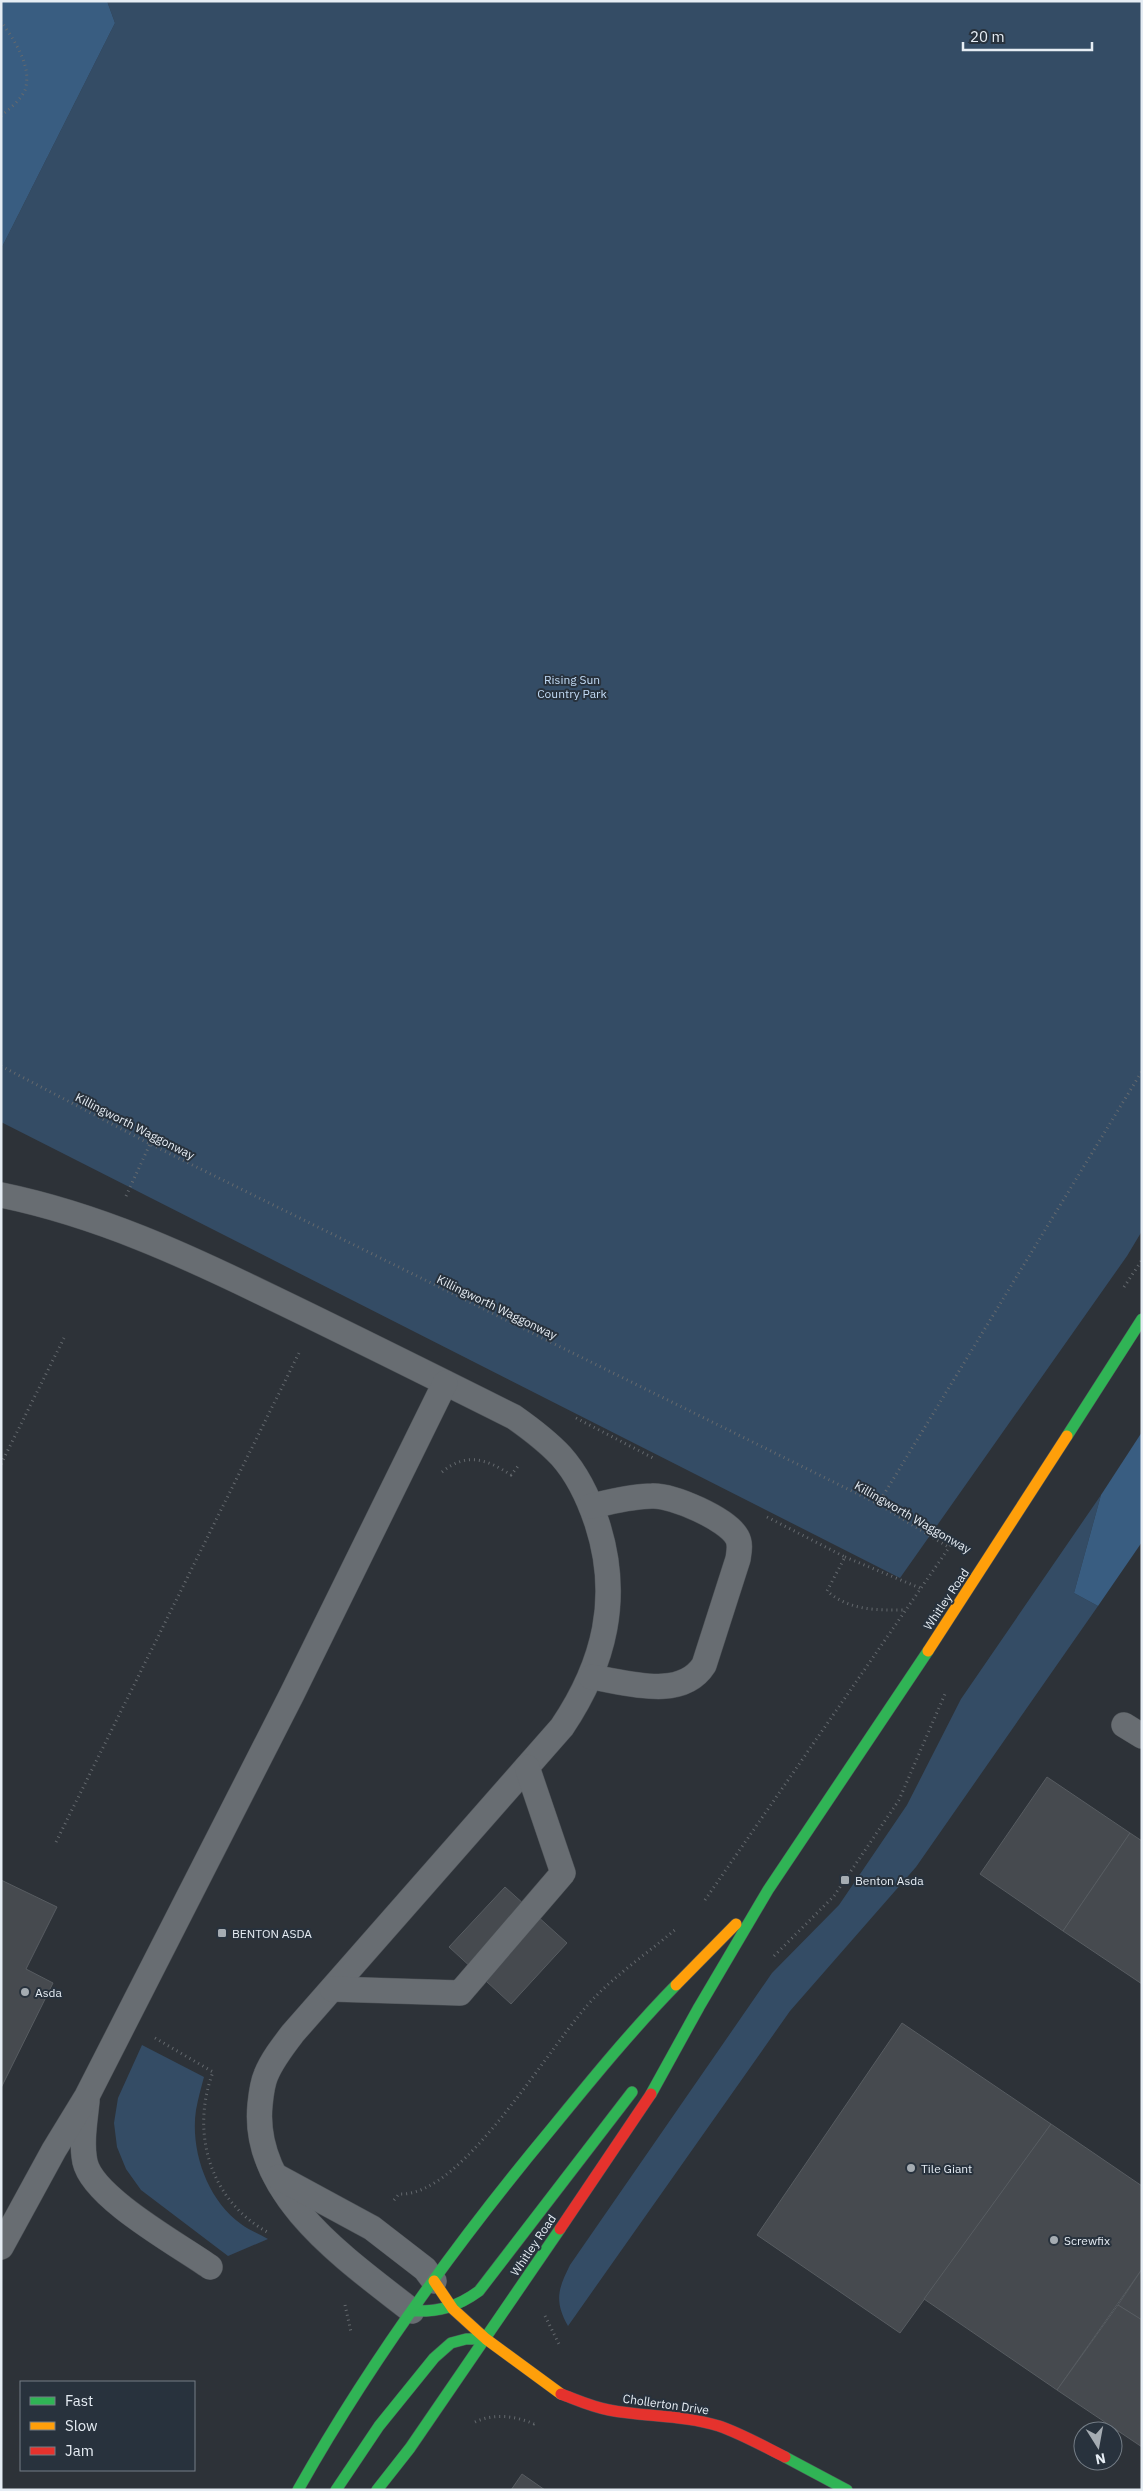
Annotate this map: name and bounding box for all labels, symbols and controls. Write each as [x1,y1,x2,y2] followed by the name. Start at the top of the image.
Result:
[963,20,1092,52] scale bar
[970,27,1005,46] text: 20 m
[537,672,607,701] park label: Rising Sun Country Park
[73,1089,197,1163] street label: Killingworth Waggonway
[434,1271,560,1343] street label: Killingworth Waggonway
[852,1478,974,1556] street label: Killingworth Waggonway
[920,1565,972,1633] street label: Whitley Road
[855,1873,924,1888] place label: Benton Asda
[839,1874,851,1886] marker: Benton Asda
[232,1926,312,1941] place label: BENTON ASDA
[216,1927,228,1939] marker: BENTON ASDA
[35,1985,62,2000] place label: Asda
[19,1986,31,1998] marker: Asda
[921,2161,972,2176] place label: Tile Giant
[905,2162,917,2174] marker: Tile Giant
[507,2211,559,2279] street label: Whitley Road
[1064,2233,1110,2248] place label: Screwfix
[1048,2234,1060,2246] marker: Screwfix
[20,2381,195,2471] legend
[65,2391,93,2410] text: Fast
[622,2391,710,2418] street label: Chollerton Drive
[65,2416,98,2435] text: Slow
[1073,2421,1123,2471] north arrow
[65,2441,94,2460] text: Jam
[1094,2449,1107,2469] text: N

